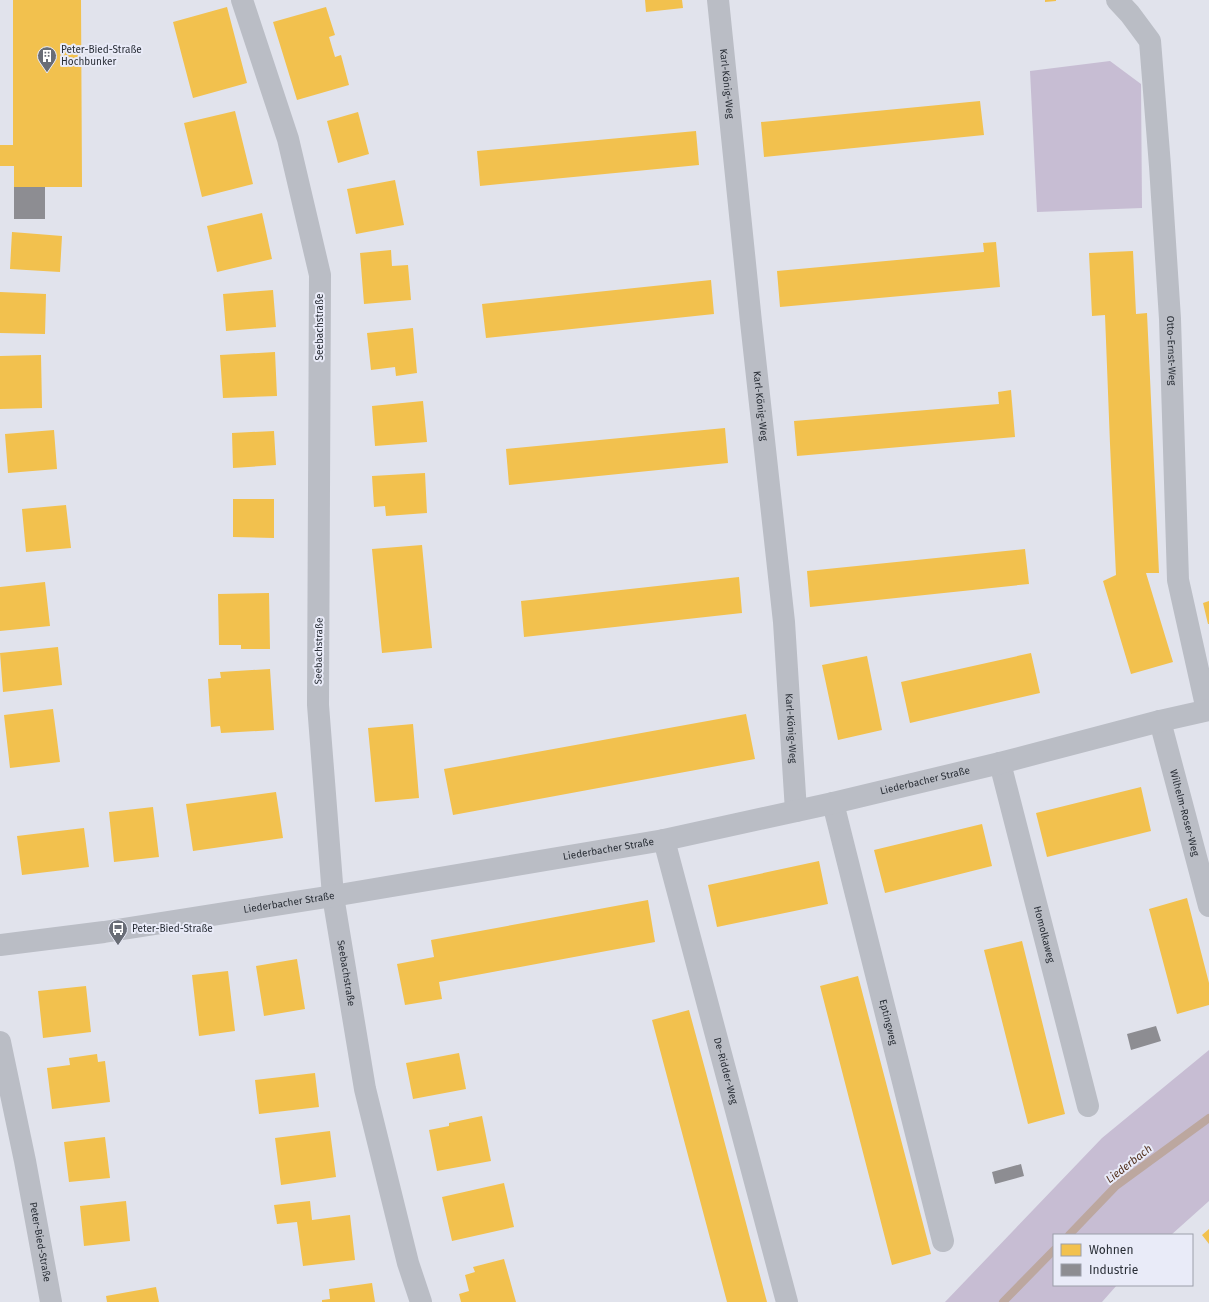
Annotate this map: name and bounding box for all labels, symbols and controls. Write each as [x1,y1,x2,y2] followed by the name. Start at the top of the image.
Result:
[61,44,142,68] place label: Peter-Bied-Straße Hochbunker
[36,45,58,73] building icon: Peter-Bied-Straße Hochbunker
[717,48,736,120] street label: Karl-König-Weg
[314,294,326,360] street label: Seebachstraße
[1164,316,1178,386] street label: Otto-Ernst-Weg
[750,370,770,442] street label: Karl-König-Weg
[312,617,326,685] street label: Seebachstraße
[783,693,799,765] street label: Karl-König-Weg
[879,764,971,797] street label: Liederbacher Straße
[1167,768,1202,858] street label: Wilhelm-Roser-Weg
[562,836,655,863] street label: Liederbacher Straße
[243,890,335,916] street label: Liederbacher Straße
[1031,905,1057,965] street label: Homolkaweg
[107,918,129,946] bus stop icon: Peter-Bied-Straße
[132,923,213,935] place label: Peter-Bied-Straße
[334,939,357,1007] street label: Seebachstraße
[877,998,900,1047] street label: Eptingweg
[711,1036,740,1106] street label: De-Ridder-Weg
[1103,1142,1155,1186] water label: Liederbach
[27,1201,53,1283] street label: Peter-Bied-Straße
[1053,1234,1193,1286] legend
[1089,1243,1133,1257] text: Wohnen
[1089,1263,1138,1277] text: Industrie

